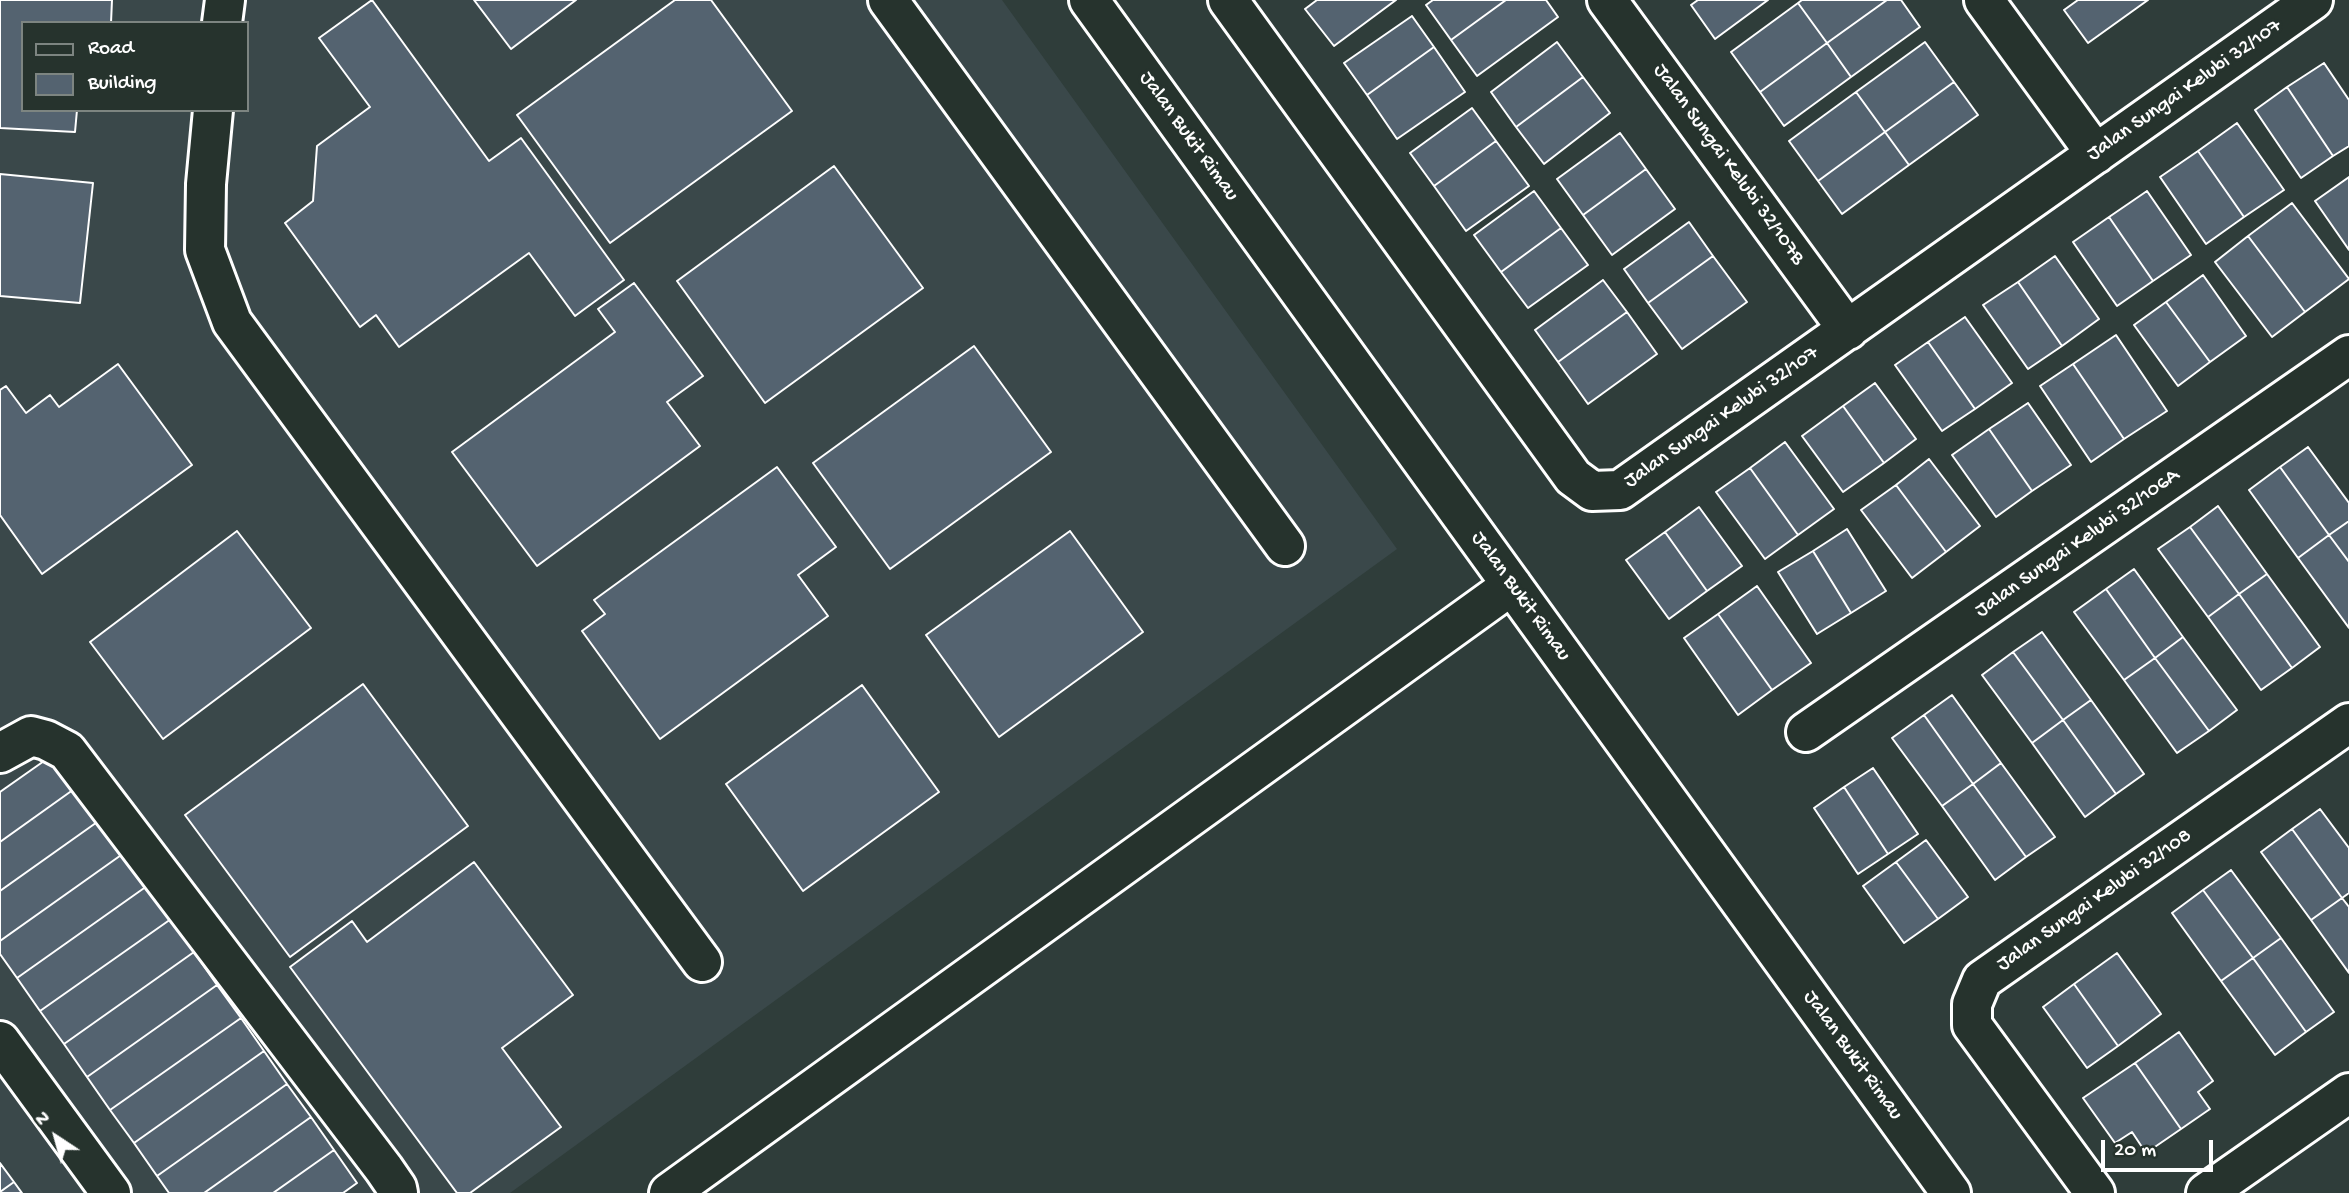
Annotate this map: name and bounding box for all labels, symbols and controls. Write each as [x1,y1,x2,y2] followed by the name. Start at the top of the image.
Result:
[2083,14,2287,168] street label: Jalan Sungai Kelubi 32/107
[21,21,248,112] legend
[88,37,134,62] text: Road
[1647,59,1809,271] street label: Jalan Sungai Kelubi 32/107B
[1133,67,1243,207] street label: Jalan Bukit Rimau
[88,72,157,97] text: Building
[1620,341,1824,495] street label: Jalan Sungai Kelubi 32/107
[1971,464,2185,624] street label: Jalan Sungai Kelubi 32/106A
[1465,527,1575,667] street label: Jalan Bukit Rimau
[1993,824,2197,978] street label: Jalan Sungai Kelubi 32/108
[1797,986,1907,1126] street label: Jalan Bukit Rimau
[21,1102,91,1172] north arrow
[32,1107,55,1133] text: N
[2104,1126,2216,1170] scale bar
[2114,1139,2156,1164] text: 20 m

